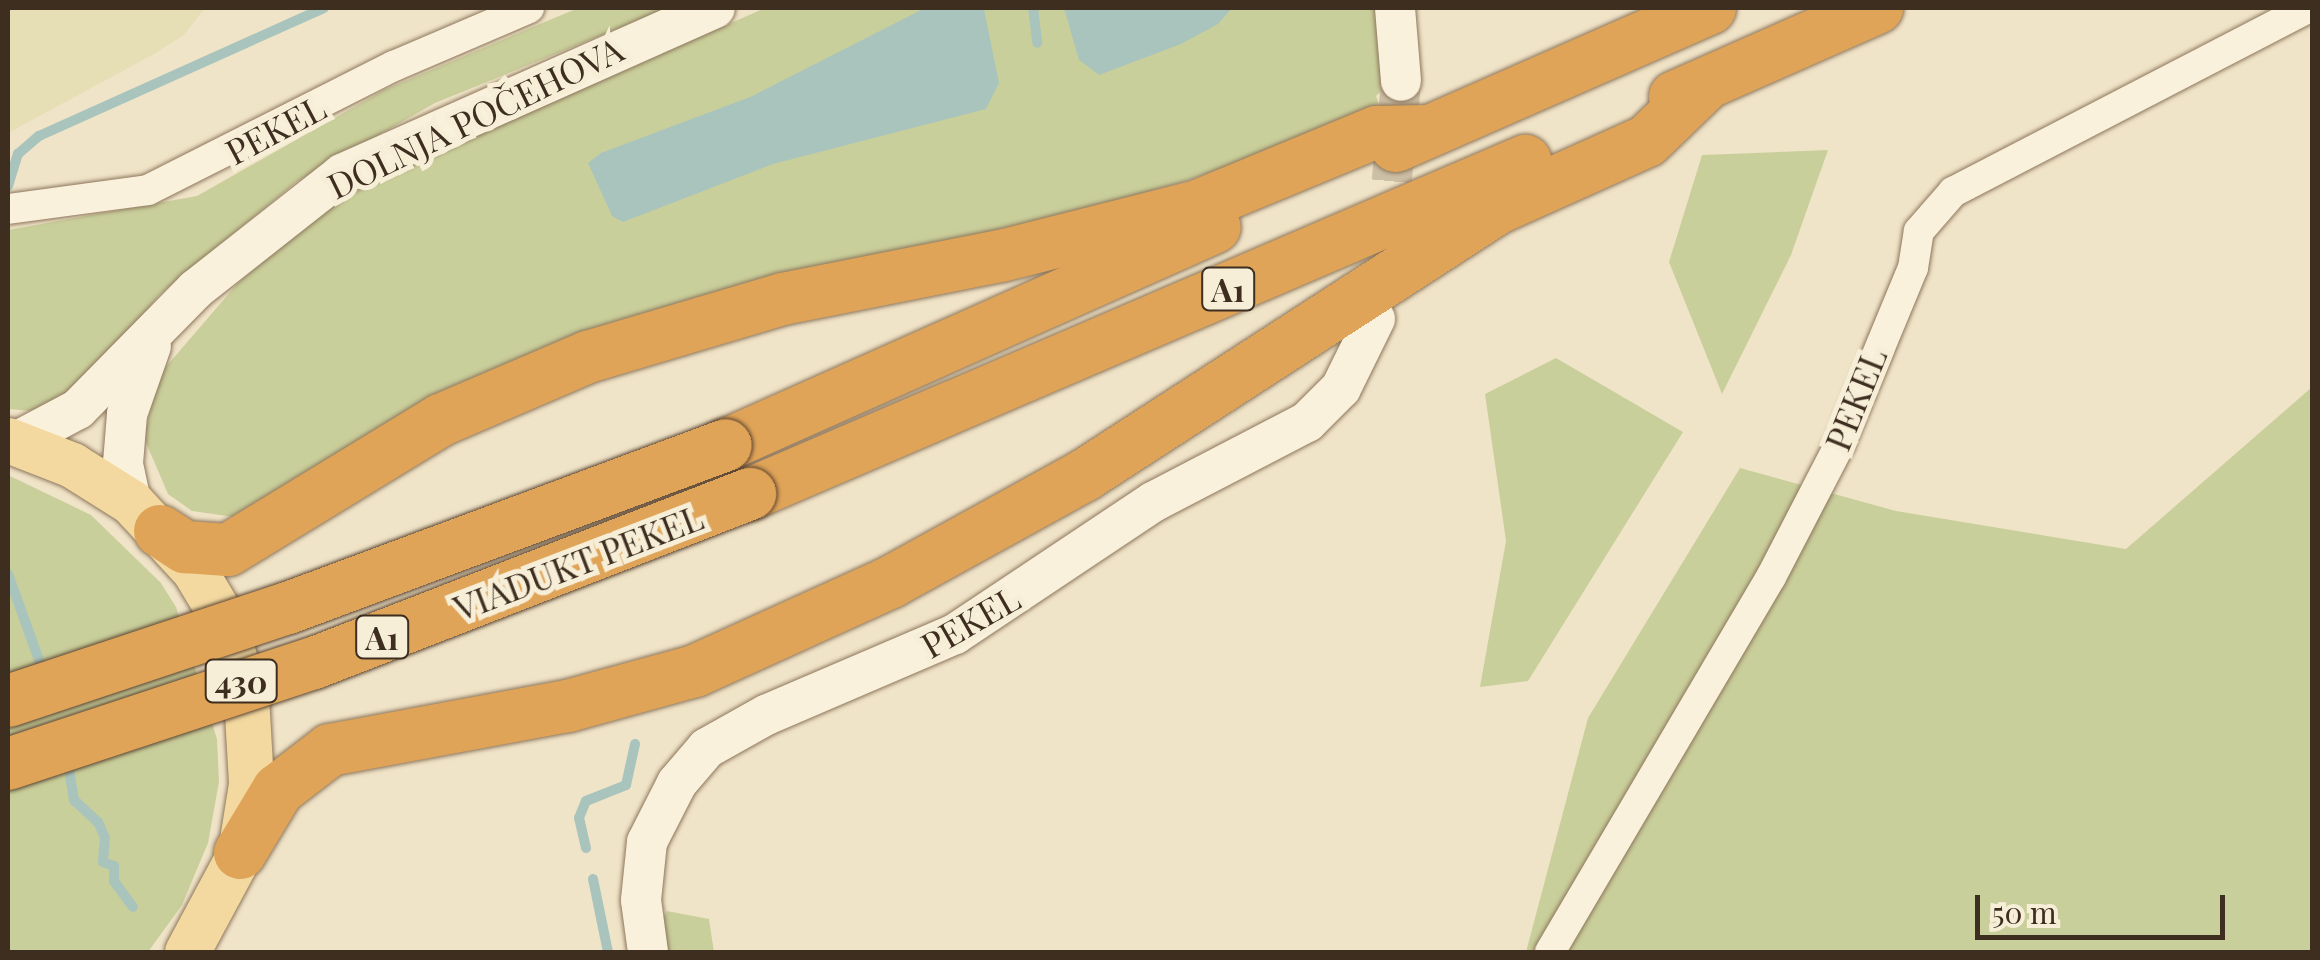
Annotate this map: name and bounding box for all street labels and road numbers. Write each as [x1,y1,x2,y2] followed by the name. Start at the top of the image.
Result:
[320,27,630,207] street label: DOLNJA POČEHOVA
[218,85,332,173] street label: PEKEL
[1200,262,1256,316] road number: A1
[1816,342,1894,456] street label: PEKEL
[447,495,709,629] street label: VIADUKT PEKEL
[913,576,1027,666] street label: PEKEL
[354,610,410,664] road number: A1
[204,654,278,708] road number: 430

